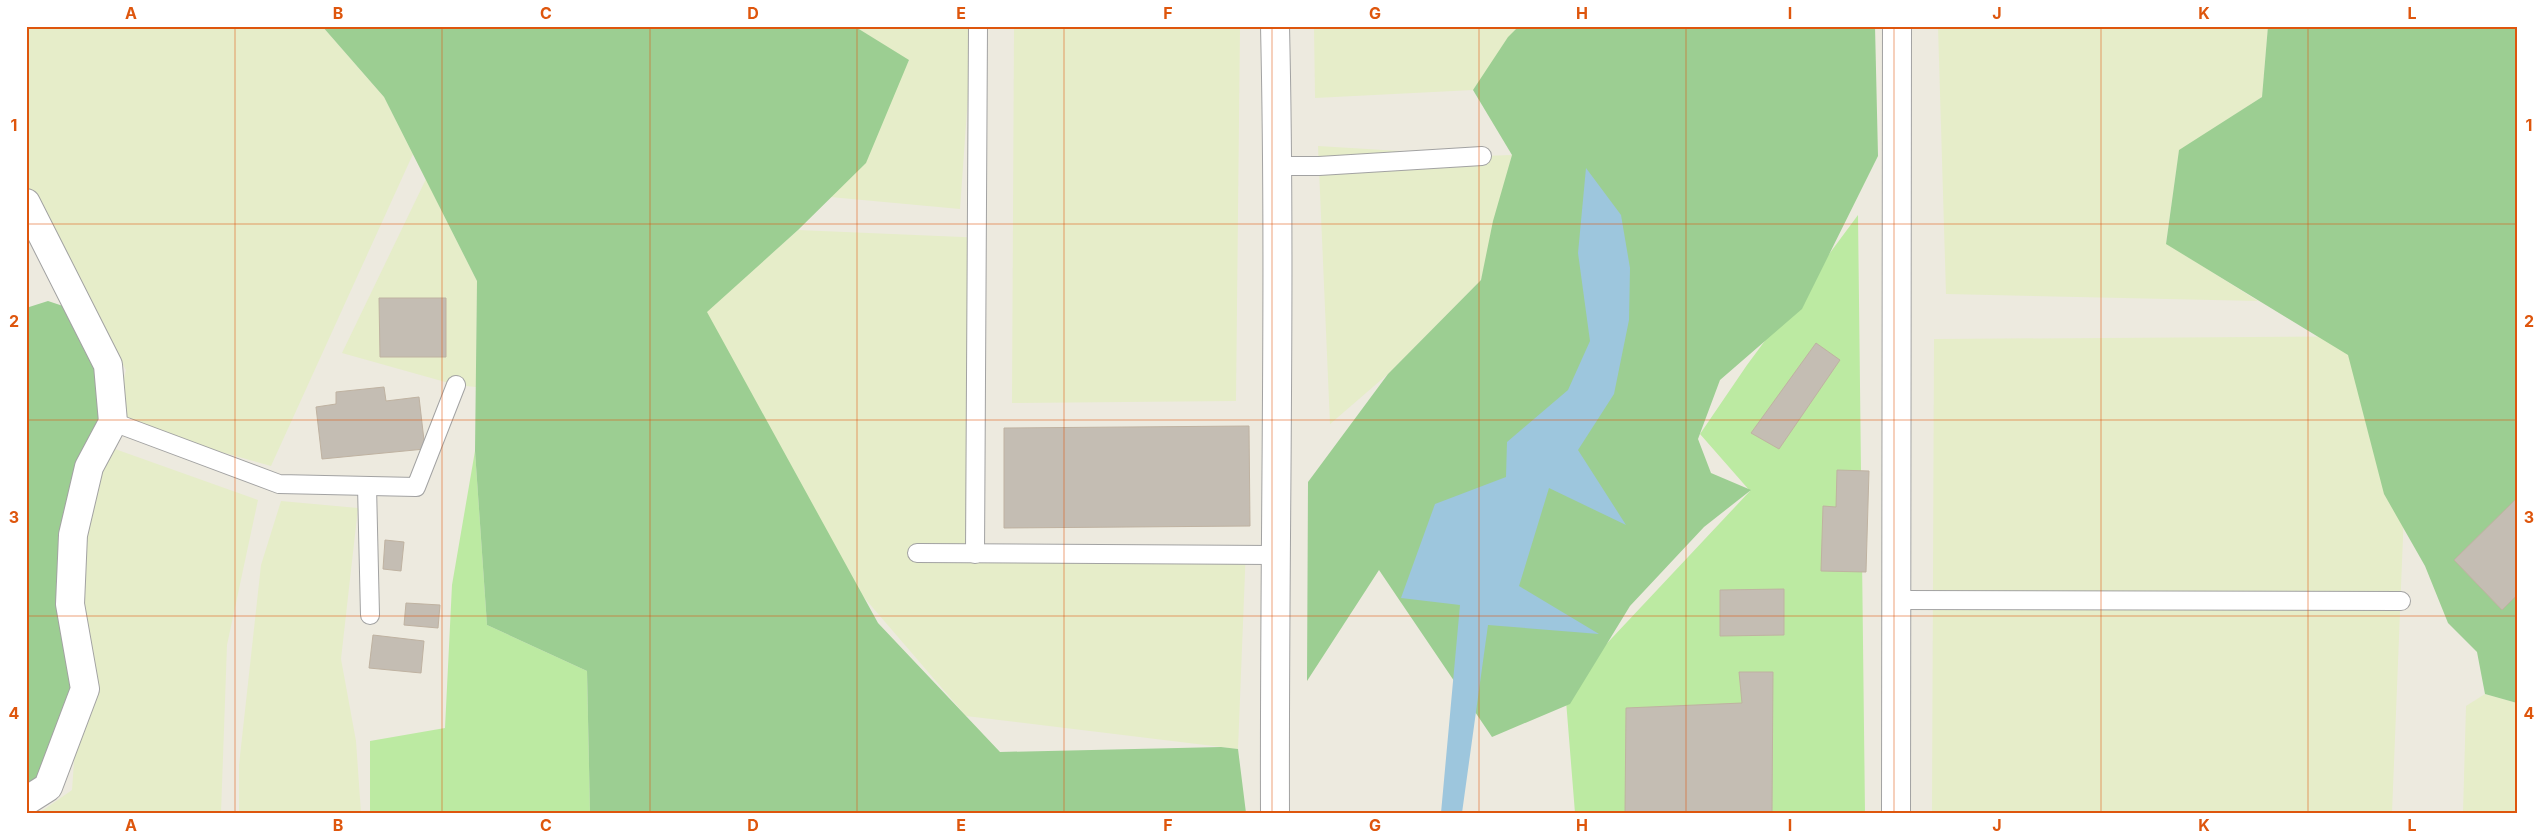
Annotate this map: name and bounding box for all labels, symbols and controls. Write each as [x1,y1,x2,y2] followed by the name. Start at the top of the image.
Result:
[125,3,137,23] text: A
[333,3,343,23] text: B
[540,3,552,23] text: C
[747,3,759,23] text: D
[956,3,966,23] text: E
[1163,3,1173,23] text: F
[1369,3,1381,23] text: G
[1576,3,1588,23] text: H
[1788,3,1792,23] text: I
[1992,3,2002,23] text: J
[2198,3,2210,23] text: K
[2407,3,2417,23] text: L
[11,115,17,135] text: 1
[2526,115,2532,135] text: 1
[9,311,19,331] text: 2
[2524,311,2534,331] text: 2
[9,507,19,527] text: 3
[2524,507,2534,527] text: 3
[9,703,20,723] text: 4
[2524,703,2535,723] text: 4
[125,815,137,835] text: A
[333,815,343,835] text: B
[540,815,552,835] text: C
[747,815,759,835] text: D
[956,815,966,835] text: E
[1163,815,1173,835] text: F
[1369,815,1381,835] text: G
[1576,815,1588,835] text: H
[1788,815,1792,835] text: I
[1992,815,2002,835] text: J
[2198,815,2210,835] text: K
[2407,815,2417,835] text: L

